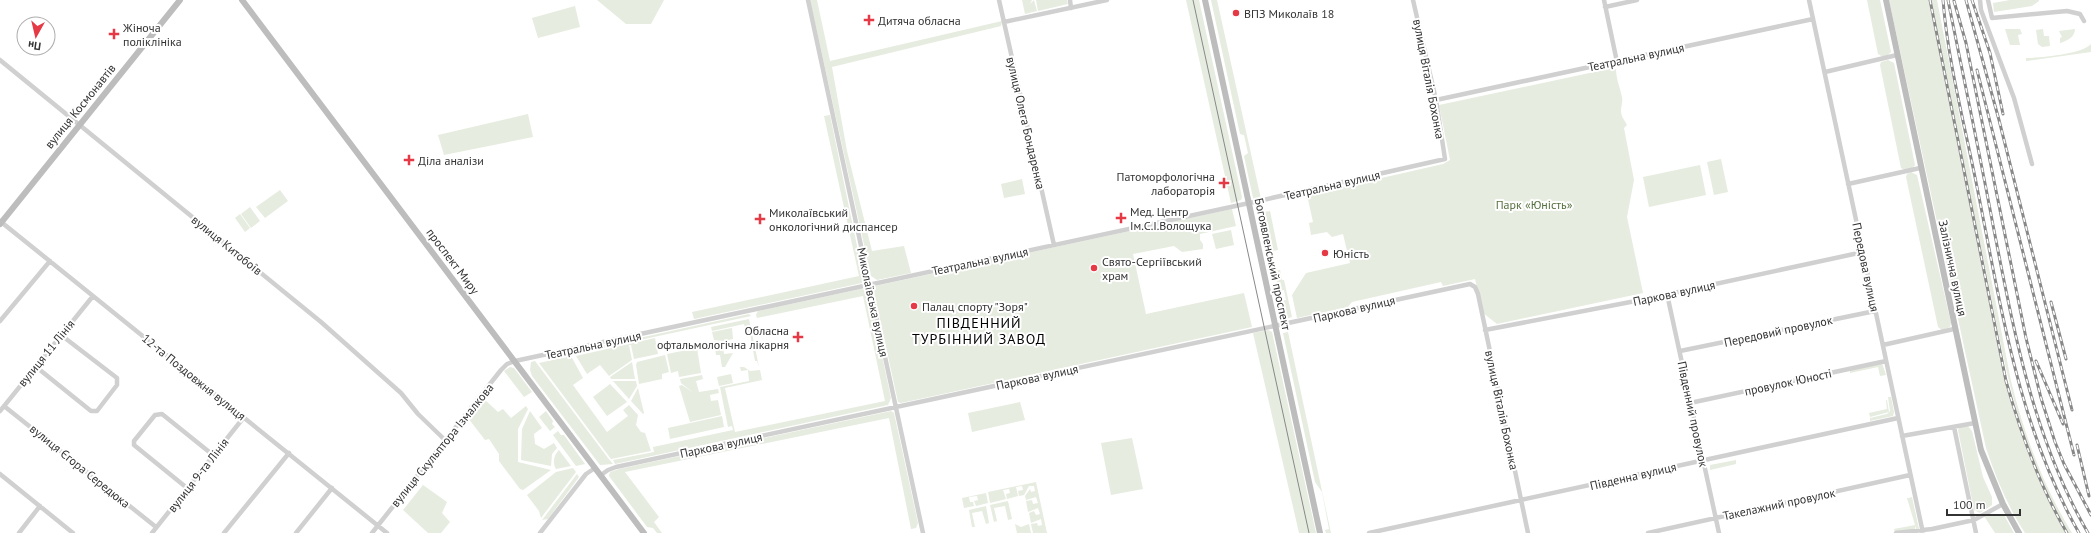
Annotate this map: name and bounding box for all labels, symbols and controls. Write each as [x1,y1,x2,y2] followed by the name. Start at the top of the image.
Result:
[1244,6,1334,21] place label: ВПЗ Миколаїв 18
[1231,8,1241,18] marker: ВПЗ Миколаїв 18
[878,13,961,28] place label: Дитяча обласна
[863,14,875,26] marker: Дитяча обласна
[16,16,56,56] north arrow
[1410,18,1448,140] street label: вулиця Віталія Бохонка
[122,20,182,49] place label: Жіноча поліклініка
[108,28,120,40] marker: Жіноча поліклініка
[27,38,42,54] text: Пн
[1587,39,1685,75] street label: Театральна вулиця
[1003,55,1049,191] street label: вулиця Олега Бондаренка
[41,61,119,151] street label: вулиця Космонавтів
[418,153,484,168] place label: Діла аналізи
[403,154,415,166] marker: Діла аналізи
[1283,167,1381,203] street label: Театральна вулиця
[1117,169,1215,198] place label: Патоморфологічна лабораторія
[1218,177,1230,189] marker: Патоморфологічна лабораторія
[1252,197,1294,332] street label: Богоявленський проспект
[1496,197,1573,212] park label: Парк «Юність»
[1130,204,1211,233] place label: Мед. Центр Ім.С.І.Волощука
[769,205,898,234] place label: Миколаївський онкологічний диспансер
[189,212,265,278] street label: вулиця Китобоїв
[1115,212,1127,224] marker: Мед. Центр Ім.С.І.Волощука
[754,213,766,225] marker: Миколаївський онкологічний диспансер
[1935,219,1971,317] street label: Залізнична вулиця
[1849,221,1883,313] street label: Передова вулиця
[423,225,483,297] street label: проспект Миру
[931,243,1029,279] street label: Театральна вулиця
[854,246,892,358] street label: Миколаївська вулиця
[1333,246,1369,261] place label: Юність
[1320,248,1330,258] marker: Юність
[1102,254,1202,283] place label: Свято-Сергіївський храм
[1089,263,1099,273] marker: Свято-Сергіївський храм
[1631,277,1717,309] street label: Паркова вулиця
[1311,292,1397,326] street label: Паркова вулиця
[922,299,1028,314] place label: Палац спорту "Зоря"
[909,301,919,311] marker: Палац спорту "Зоря"
[1722,312,1834,350] street label: Передовий провулок
[912,314,1046,348] district label: ПІВДЕННИЙ ТУРБІННИЙ ЗАВОД
[14,317,78,389] street label: вулиця 11 Лінія
[657,323,789,352] place label: Обласна офтальмологічна лікарня
[544,327,642,363] street label: Театральна вулиця
[139,331,249,423] street label: 12-та Поздовжня вулиця
[792,331,804,343] marker: Обласна офтальмологічна лікарня
[1482,349,1522,471] street label: вулиця Віталія Бохонка
[1674,360,1712,469] street label: Південний провулок
[994,361,1080,393] street label: Паркова вулиця
[1743,365,1833,399] street label: провулок Юності
[388,380,497,510] street label: вулиця Скульптора Ізмалкова
[27,421,133,511] street label: вулиця Єгора Середюка
[678,429,764,461] street label: Паркова вулиця
[164,435,232,515] street label: вулиця 9-та Лінія
[1588,459,1678,493] street label: Південна вулиця
[1722,485,1837,523] street label: Такелажний провулок
[1947,491,2020,517] scale bar
[1953,497,1986,512] text: 100 m

